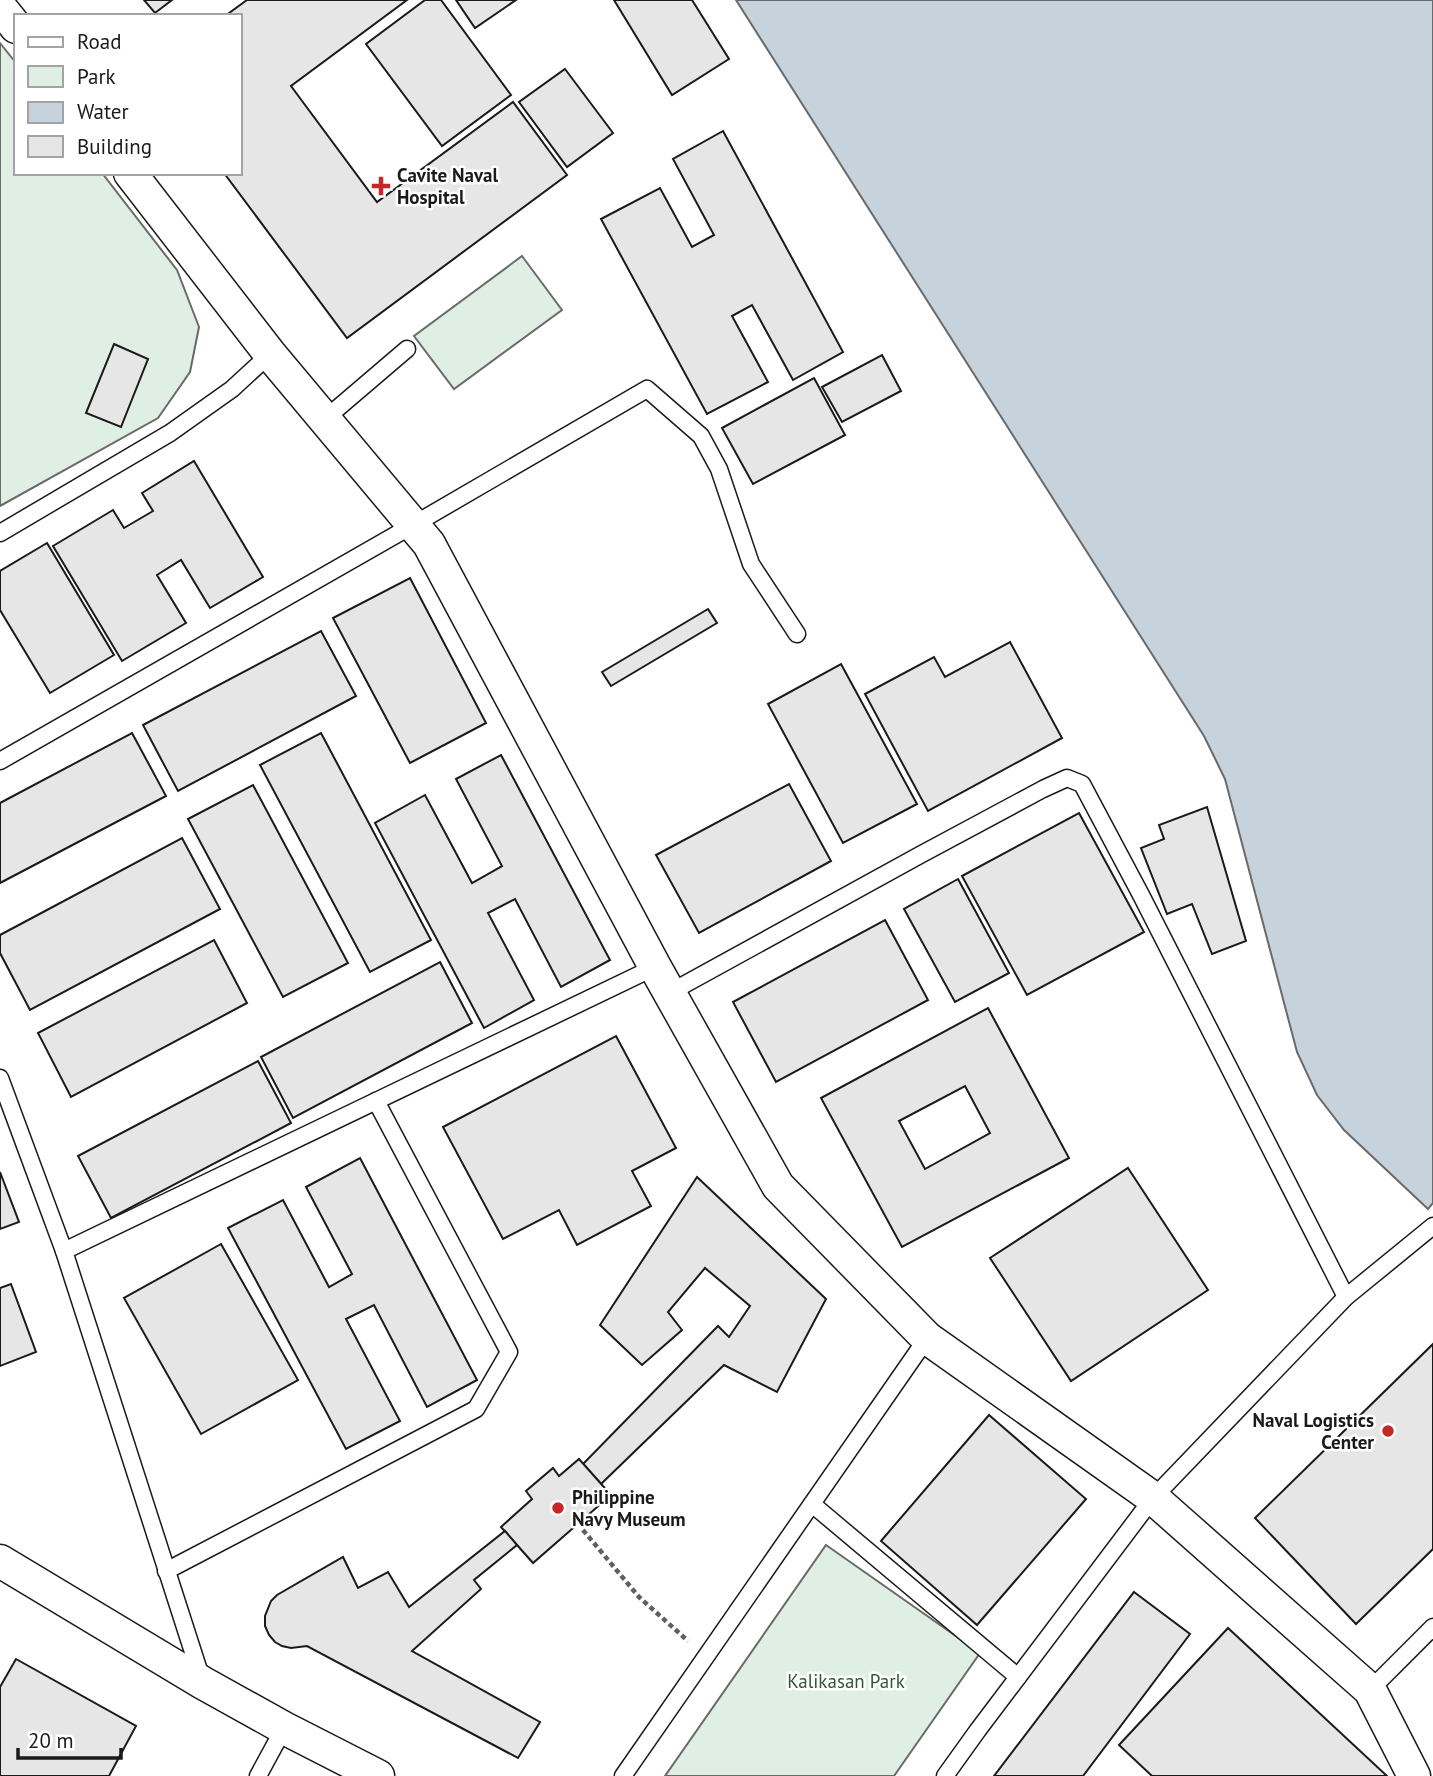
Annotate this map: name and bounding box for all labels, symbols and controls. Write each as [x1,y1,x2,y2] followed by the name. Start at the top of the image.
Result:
[14,14,242,175] legend
[77,28,121,55] text: Road
[77,63,116,90] text: Park
[77,98,129,125] text: Water
[77,133,152,160] text: Building
[397,163,498,209] place label: Cavite Naval Hospital
[371,176,391,196] marker: Cavite Naval Hospital
[1253,1408,1374,1454] place label: Naval Logistics Center
[1380,1423,1396,1439] marker: Naval Logistics Center
[572,1485,686,1531] place label: Philippine Navy Museum
[550,1500,566,1516] marker: Philippine Navy Museum
[787,1669,905,1693] park label: Kalikasan Park
[18,1716,121,1760] scale bar
[28,1727,74,1754] text: 20 m

